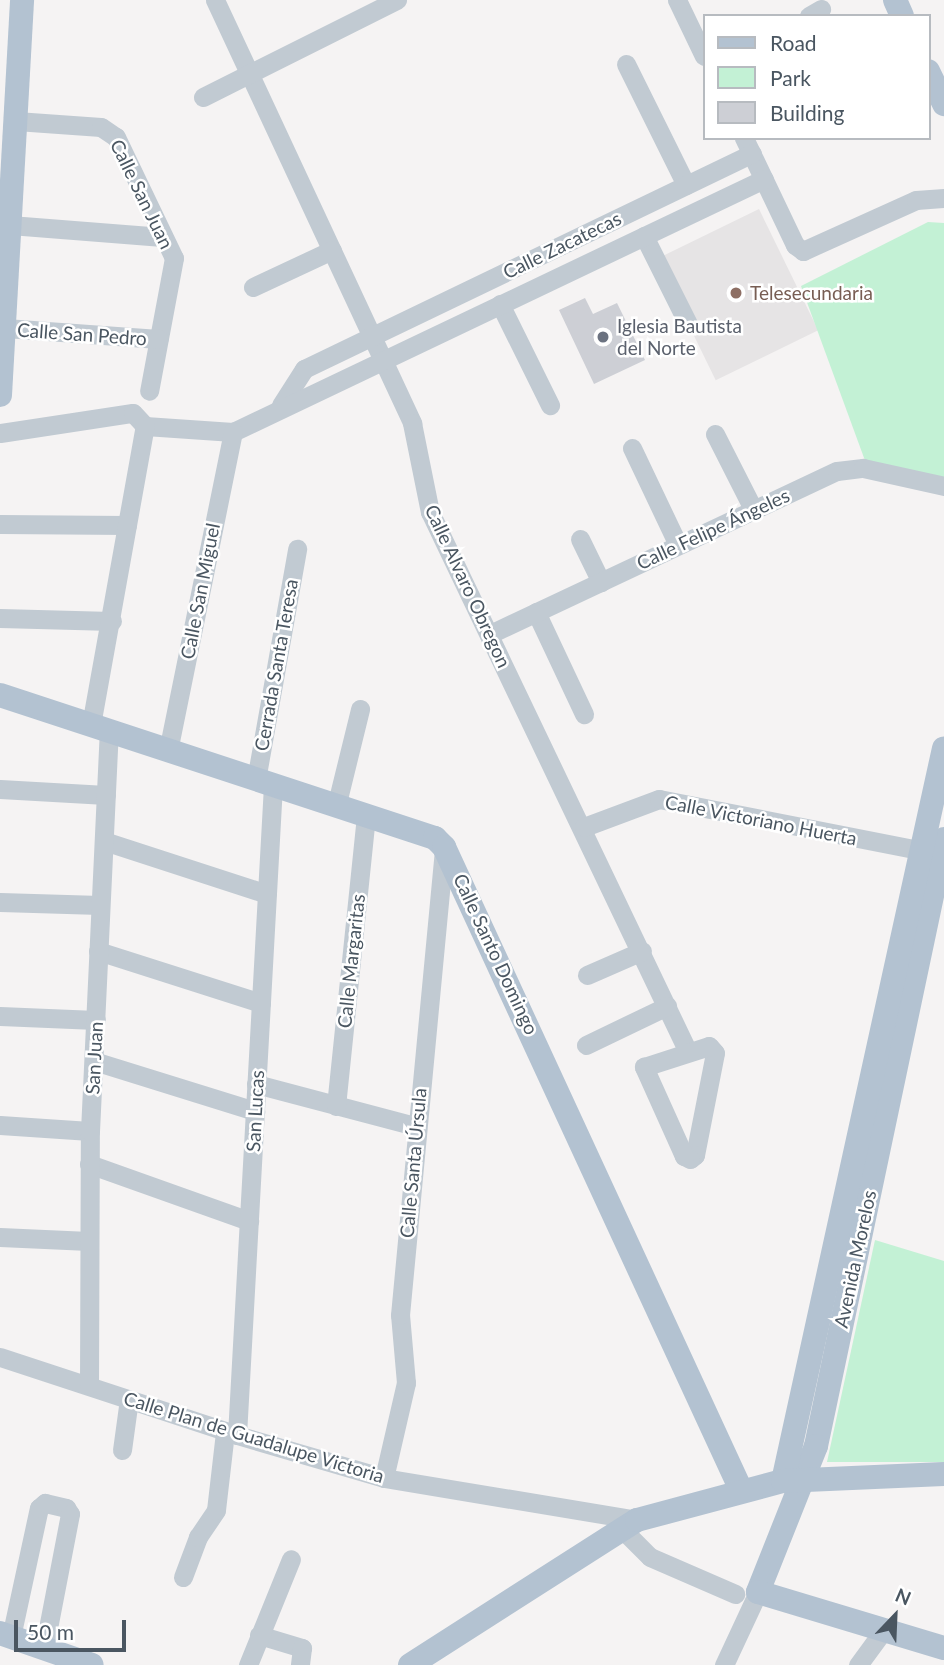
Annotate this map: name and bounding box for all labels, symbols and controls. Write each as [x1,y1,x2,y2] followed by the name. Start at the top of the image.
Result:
[702,14,930,140] legend
[770,30,817,55] text: Road
[770,65,811,90] text: Park
[770,100,845,125] text: Building
[106,135,178,253] street label: Calle San Juan
[499,207,625,283] street label: Calle Zacatecas
[750,282,873,304] place label: Telesecundaria
[728,285,744,301] marker: Telesecundaria
[617,315,742,359] place label: Iglesia Bautista del Norte
[16,318,148,350] street label: Calle San Pedro
[595,329,611,345] marker: Iglesia Bautista del Norte
[633,483,793,575] street label: Calle Felipe Ángeles
[420,501,516,671] street label: Calle Alvaro Obregon
[176,521,224,661] street label: Calle San Miguel
[250,577,302,753] street label: Cerrada Santa Teresa
[663,790,859,850] street label: Calle Victoriano Huerta
[449,870,543,1038] street label: Calle Santo Domingo
[333,893,369,1029] street label: Calle Margaritas
[81,1021,107,1095] street label: San Juan
[241,1070,269,1152] street label: San Lucas
[395,1087,431,1239] street label: Calle Santa Úrsula
[829,1188,881,1330] street label: Avenida Morelos
[121,1386,387,1488] street label: Calle Plan de Guadalupe Victoria
[860,1581,930,1651] north arrow
[892,1583,915,1610] text: N
[18,1606,130,1650] scale bar
[27,1619,74,1644] text: 50 m

